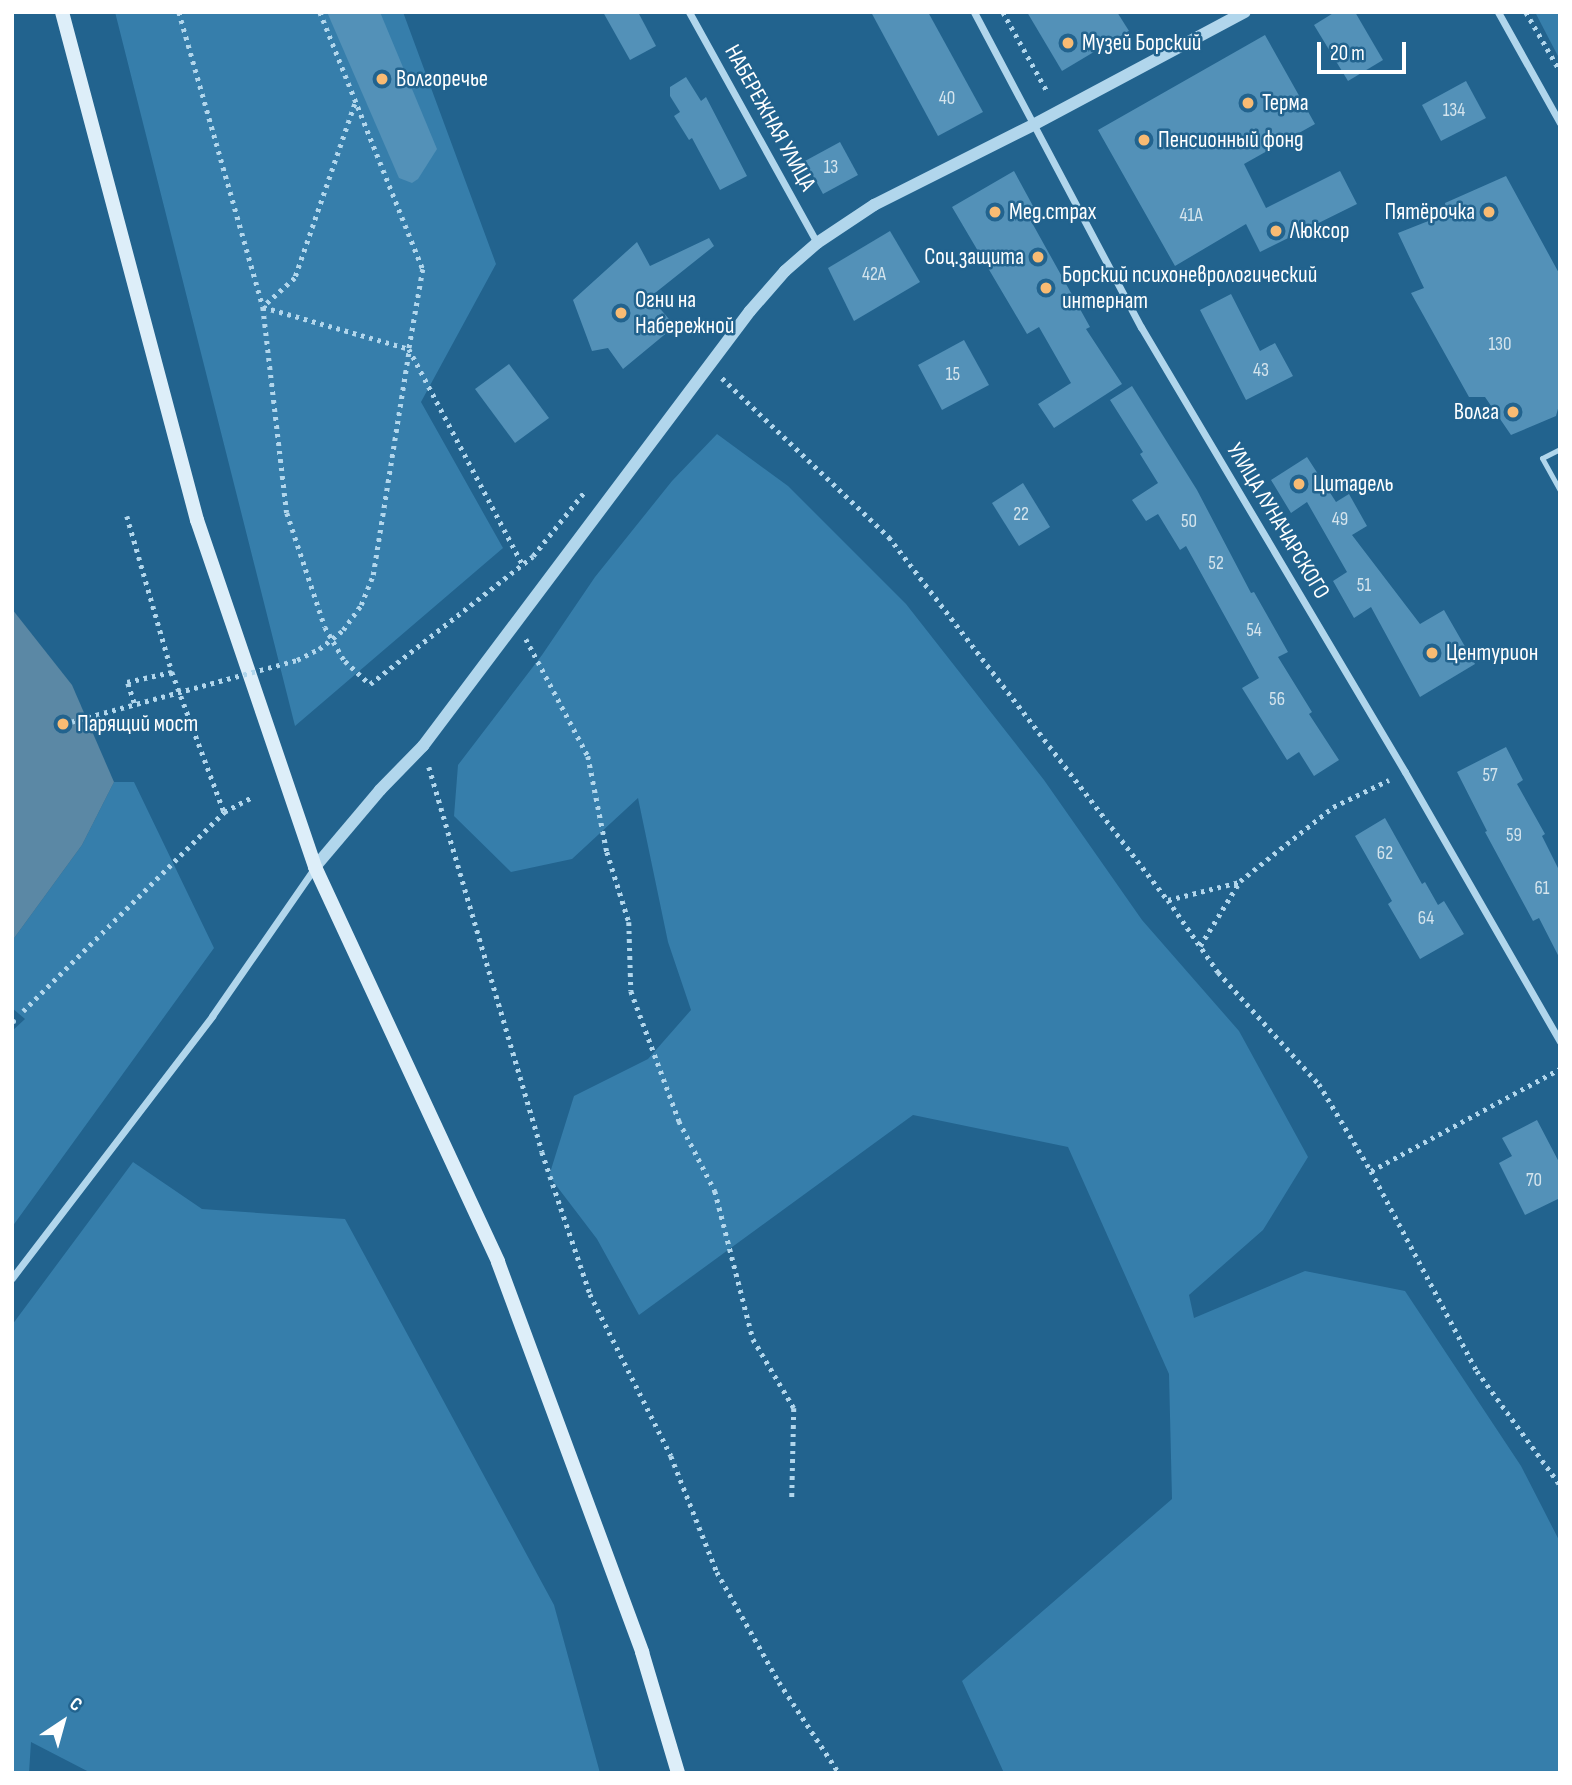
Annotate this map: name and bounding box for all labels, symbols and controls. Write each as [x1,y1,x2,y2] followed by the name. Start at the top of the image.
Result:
[1320,28,1409,72] scale bar
[1082,29,1201,57] place label: Музей Борский
[1060,35,1076,51] marker: Музей Борский
[718,40,822,196] street label: НАБЕРЕЖНАЯ УЛИЦА
[1330,41,1365,66] text: 20 m
[396,65,488,93] place label: Волгоречье
[374,71,390,87] marker: Волгоречье
[939,88,955,110] house number: 40
[1262,89,1309,117] place label: Терма
[1240,95,1256,111] marker: Терма
[1443,100,1465,122] house number: 134
[1158,126,1304,154] place label: Пенсионный фонд
[1136,132,1152,148] marker: Пенсионный фонд
[824,157,838,179] house number: 13
[1009,198,1096,226] place label: Мед.страх
[1385,198,1475,226] place label: Пятёрочка
[987,204,1003,220] marker: Мед.страх
[1481,204,1497,220] marker: Пятёрочка
[1179,205,1203,227] house number: 41А
[1290,217,1350,245] place label: Люксор
[1268,223,1284,239] marker: Люксор
[924,243,1024,271] place label: Соц.защита
[1030,249,1046,265] marker: Соц.защита
[1062,261,1317,315] place label: Борский психоневрологический интернат
[862,264,886,286] house number: 42А
[1036,278,1056,298] marker: Борский психоневрологический интернат
[635,286,734,340] place label: Огни на Набережной
[613,305,629,321] marker: Огни на Набережной
[1488,334,1512,356] house number: 130
[1253,360,1269,382] house number: 43
[946,364,960,386] house number: 15
[1454,398,1499,426] place label: Волга
[1505,404,1521,420] marker: Волга
[1221,438,1335,604] street label: УЛИЦА ЛУНАЧАРСКОГО
[1313,470,1394,498] place label: Цитадель
[1291,476,1307,492] marker: Цитадель
[1013,504,1029,526] house number: 22
[1332,509,1348,531] house number: 49
[1181,511,1197,533] house number: 50
[1208,553,1224,575] house number: 52
[1357,575,1371,597] house number: 51
[1246,620,1262,642] house number: 54
[1446,639,1538,667] place label: Центурион
[1424,645,1440,661] marker: Центурион
[1269,689,1285,711] house number: 56
[77,710,198,738] place label: Парящий мост
[55,716,71,732] marker: Парящий мост
[1482,765,1498,787] house number: 57
[1506,825,1522,847] house number: 59
[1377,843,1393,865] house number: 62
[1535,878,1549,900] house number: 61
[1418,908,1434,930] house number: 64
[1526,1170,1542,1192] house number: 70
[28,1687,98,1757] north arrow
[65,1692,86,1717] text: С

